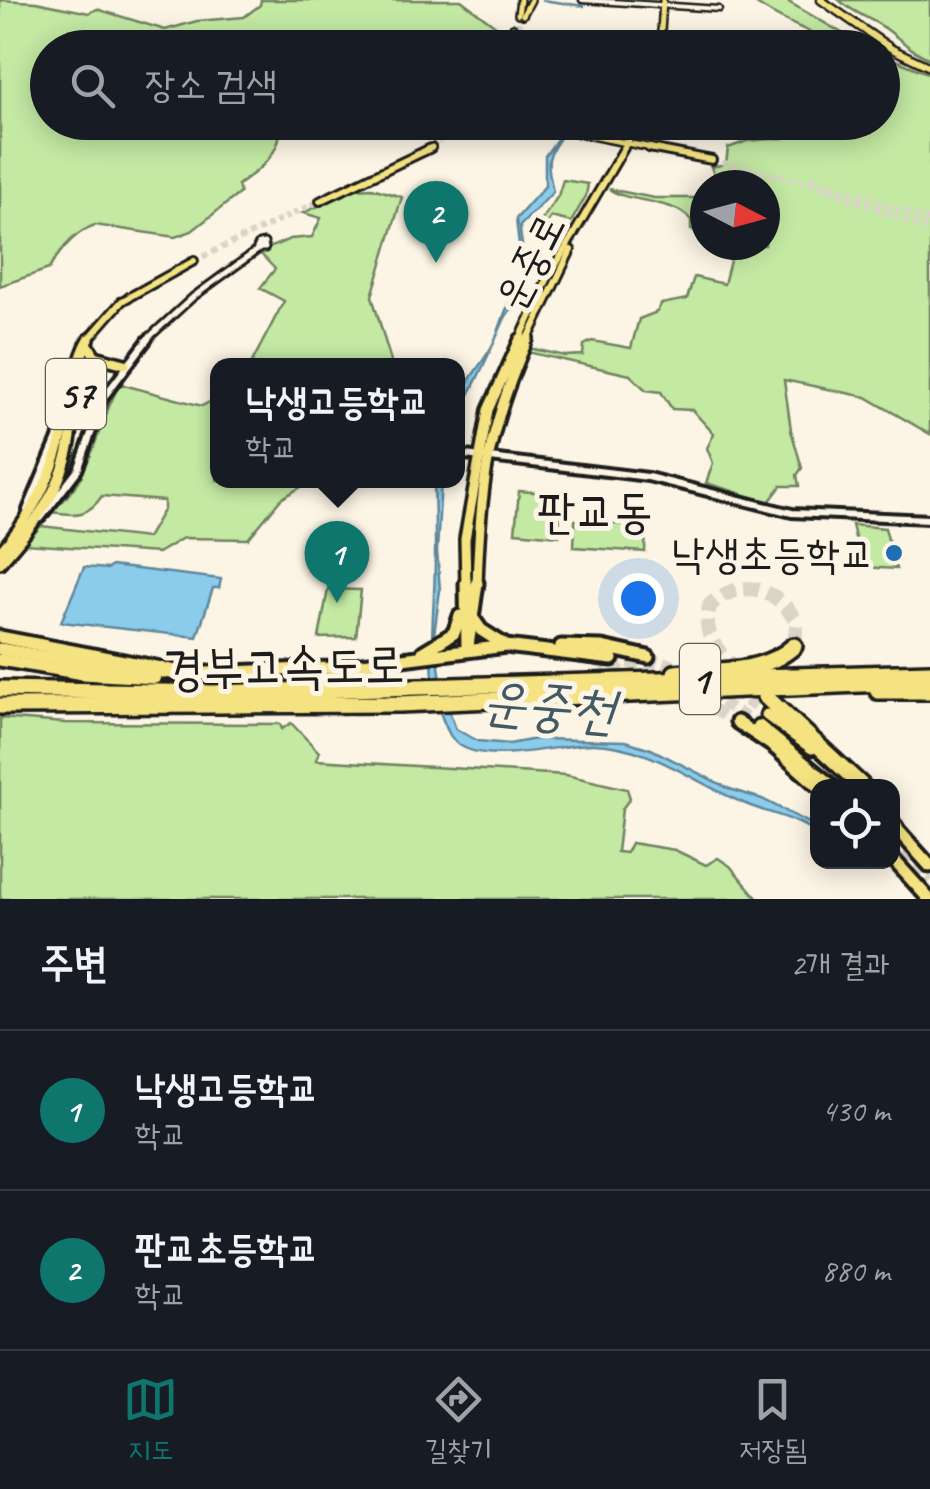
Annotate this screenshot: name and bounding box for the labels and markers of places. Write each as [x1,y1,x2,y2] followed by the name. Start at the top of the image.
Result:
[404,180,468,263] pin: 2
[304,520,370,603] pin: 1
[671,528,874,581] place label: 낙생초등학교
[883,542,905,564] marker: 낙생초등학교

